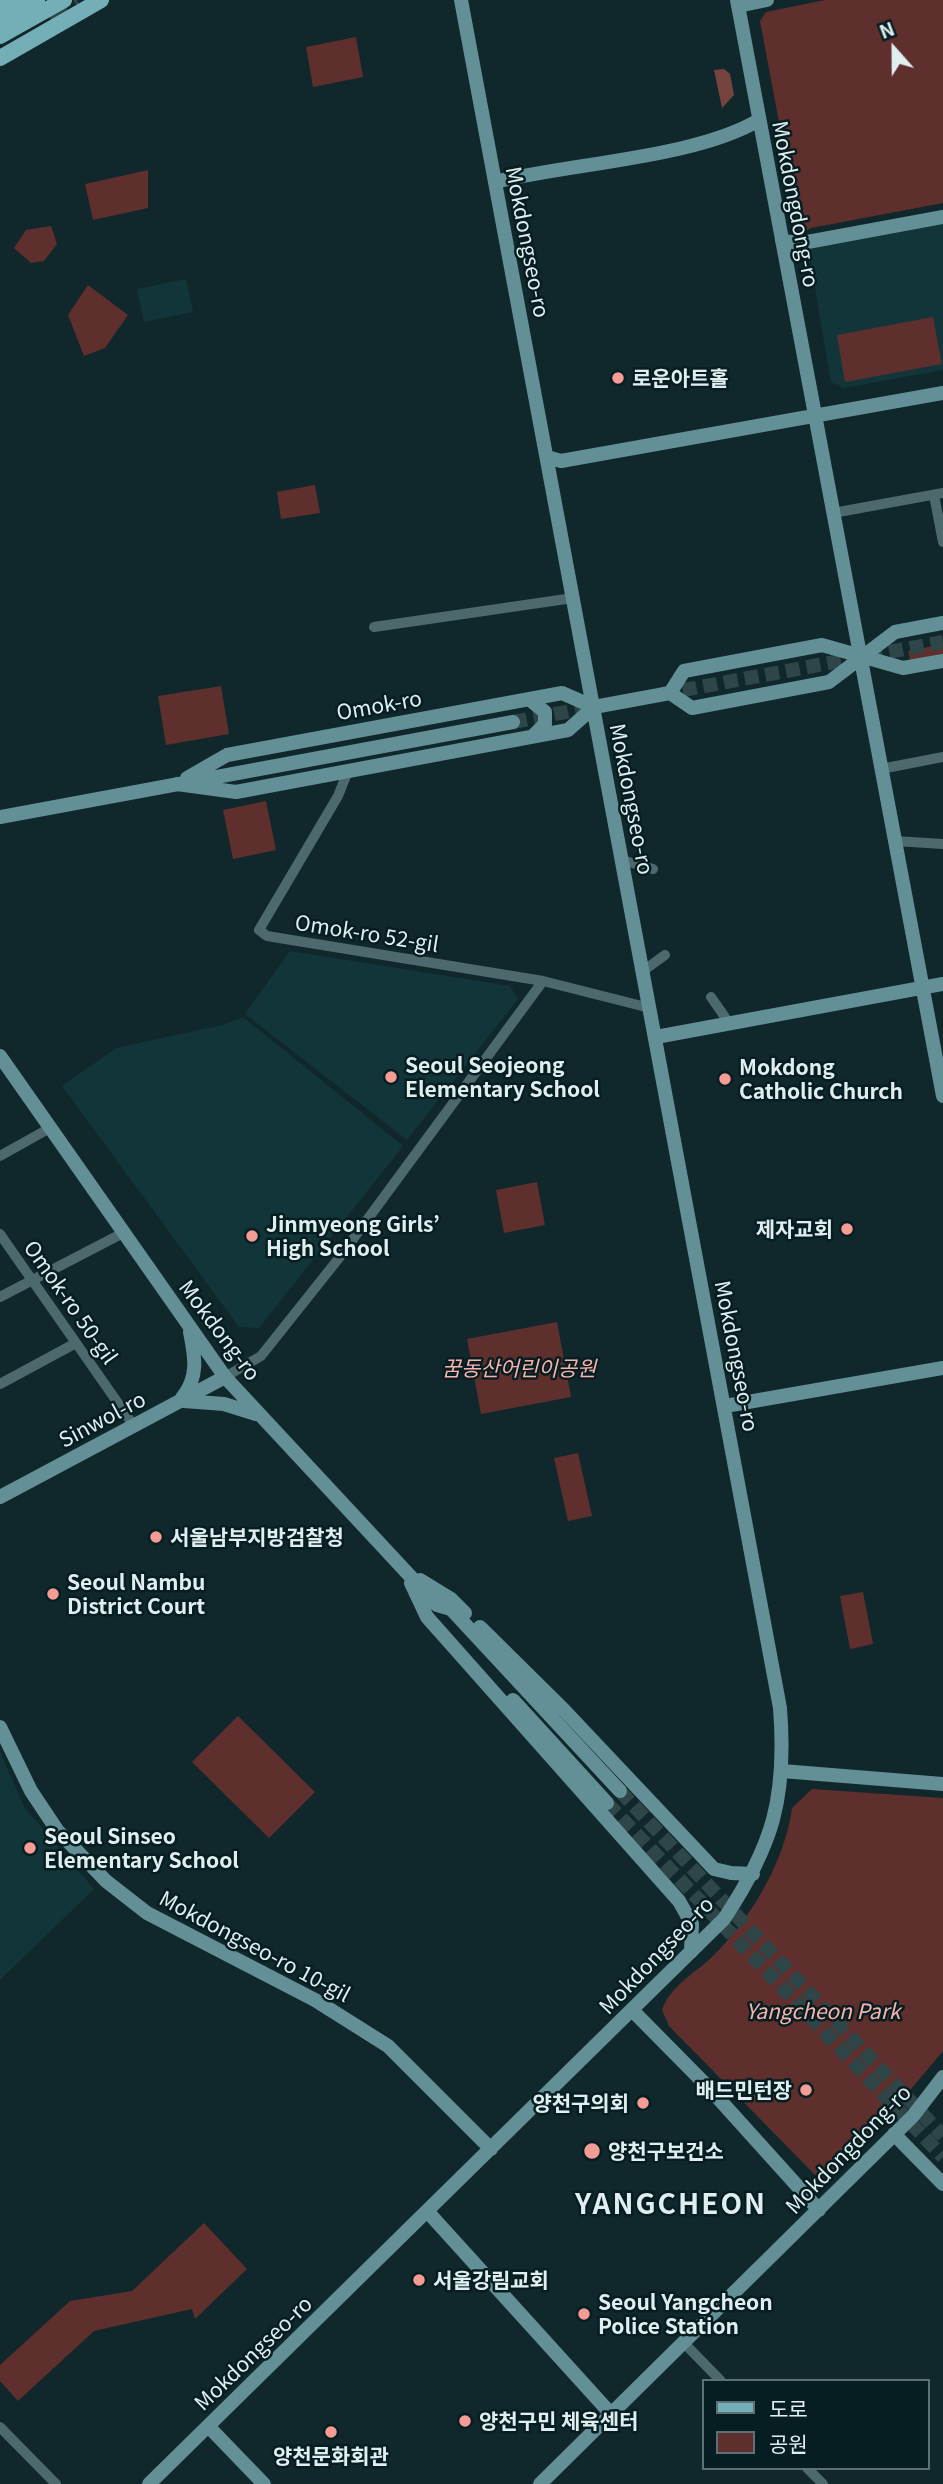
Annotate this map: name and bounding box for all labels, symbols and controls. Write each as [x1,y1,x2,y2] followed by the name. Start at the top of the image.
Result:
[859,14,929,84] north arrow
[875,14,898,44] text: N
[767,119,825,289] street label: Mokdongdong-ro
[501,164,555,320] street label: Mokdongseo-ro
[632,365,729,391] place label: 로운아트홀
[610,370,626,386] marker: 로운아트홀
[334,685,424,725] street label: Omok-ro
[605,721,659,877] street label: Mokdongseo-ro
[293,909,441,957] street label: Omok-ro 52-gil
[405,1052,600,1102] place label: Seoul Seojeong Elementary School
[739,1054,903,1104] place label: Mokdong Catholic Church
[383,1069,399,1085] marker: Seoul Seojeong Elementary School
[717,1071,733,1087] marker: Mokdong Catholic Church
[266,1211,440,1261] place label: Jinmyeong Girls’ High School
[756,1216,833,1242] place label: 제자교회
[839,1221,855,1237] marker: 제자교회
[244,1228,260,1244] marker: Jinmyeong Girls’ High School
[19,1235,123,1369] street label: Omok-ro 50-gil
[174,1275,266,1385] street label: Mokdong-ro
[710,1278,764,1434] street label: Mokdongseo-ro
[442,1355,596,1381] park label: 꿈동산어린이공원
[54,1386,150,1452] street label: Sinwol-ro
[170,1524,344,1550] place label: 서울남부지방검찰청
[148,1529,164,1545] marker: 서울남부지방검찰청
[67,1569,205,1619] place label: Seoul Nambu District Court
[45,1586,61,1602] marker: Seoul Nambu District Court
[44,1823,239,1873] place label: Seoul Sinseo Elementary School
[22,1840,38,1856] marker: Seoul Sinseo Elementary School
[155,1885,355,2007] street label: Mokdongseo-ro 10-gil
[594,1891,718,2019] street label: Mokdongseo-ro
[746,1998,900,2024] park label: Yangcheon Park
[695,2077,792,2103] place label: 배드민턴장
[780,2079,916,2219] street label: Mokdongdong-ro
[798,2082,814,2098] marker: 배드민턴장
[532,2090,629,2116] place label: 양천구의회
[635,2095,651,2111] marker: 양천구의회
[608,2138,724,2164] place label: 양천구보건소
[582,2141,602,2161] marker: 양천구보건소
[576,2186,766,2220] district label: YANGCHEON
[433,2267,549,2293] place label: 서울강림교회
[411,2272,427,2288] marker: 서울강림교회
[598,2289,773,2339] place label: Seoul Yangcheon Police Station
[189,2291,317,2415] street label: Mokdongseo-ro
[576,2306,592,2322] marker: Seoul Yangcheon Police Station
[702,2379,929,2470] legend
[769,2393,808,2423] text: 도로
[479,2408,638,2434] place label: 양천구민 체육센터
[457,2413,473,2429] marker: 양천구민 체육센터
[323,2424,339,2440] marker: 양천문화회관
[769,2428,808,2458] text: 공원
[273,2443,389,2469] place label: 양천문화회관

